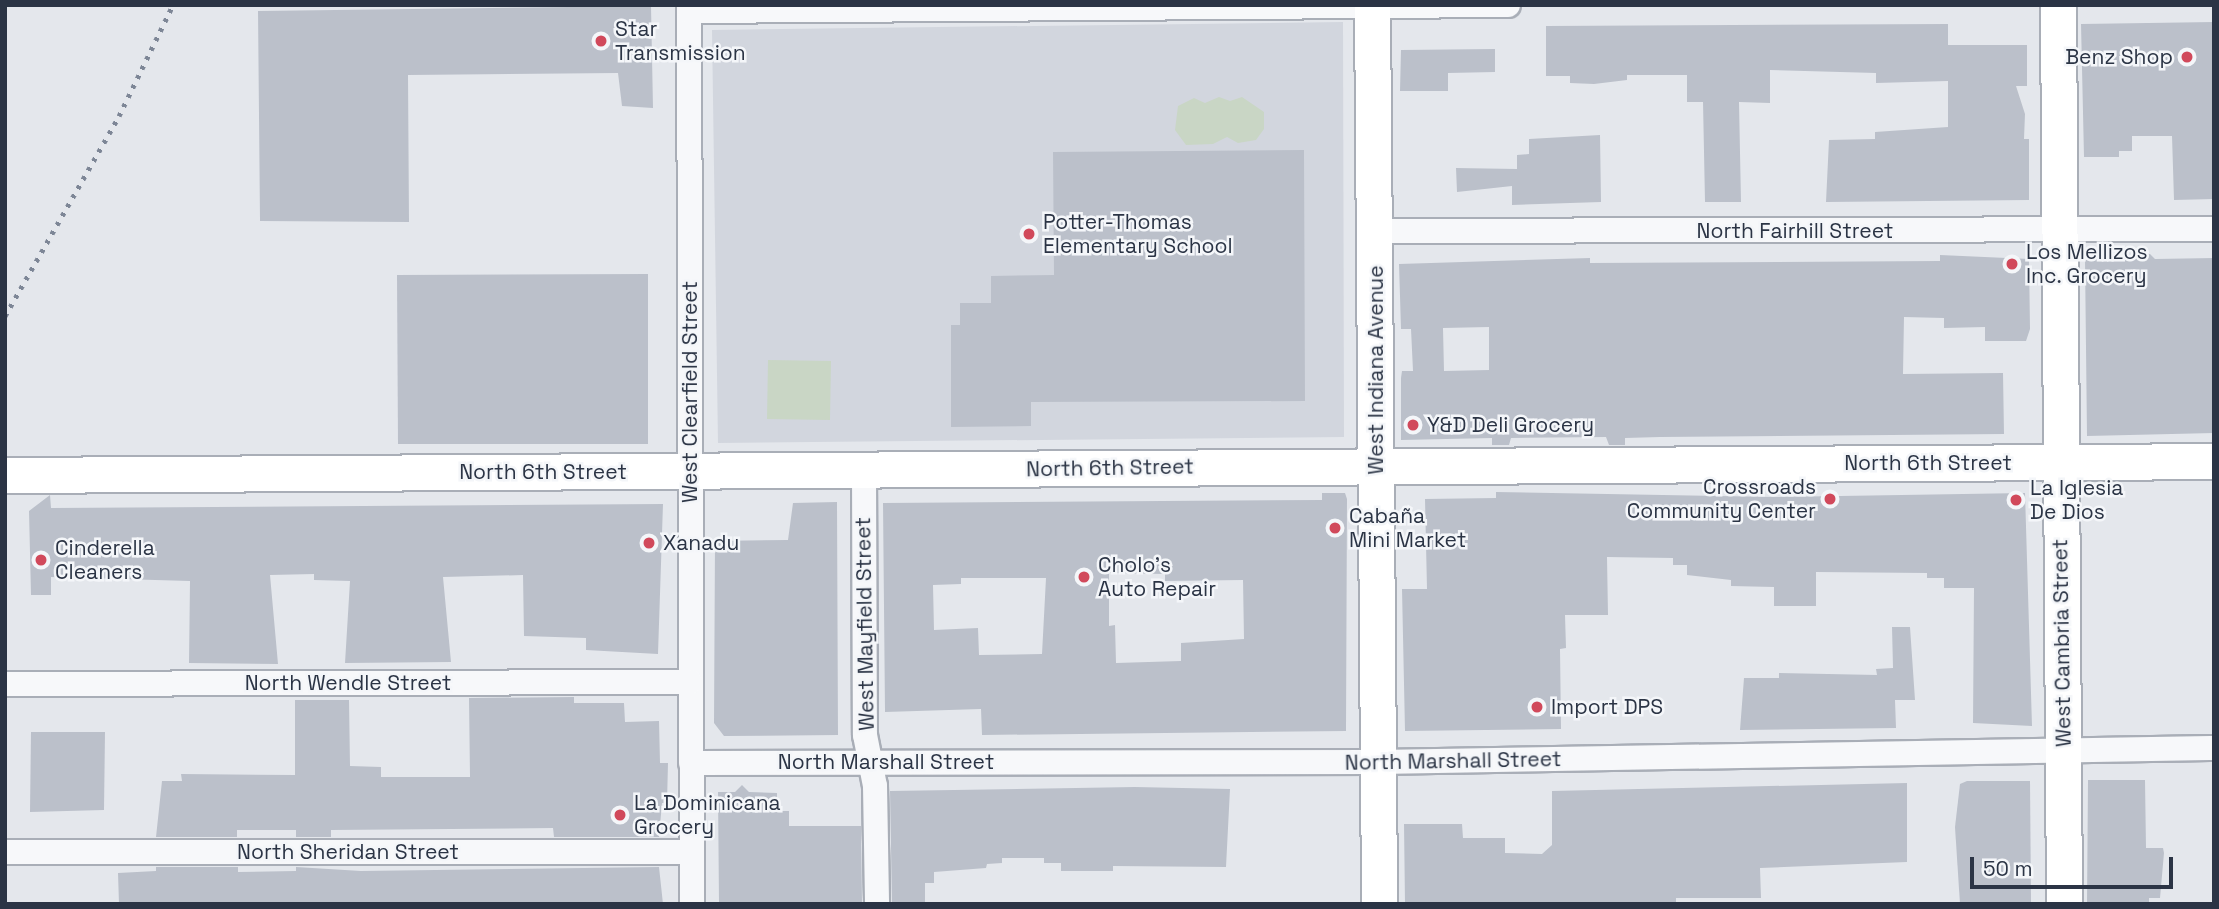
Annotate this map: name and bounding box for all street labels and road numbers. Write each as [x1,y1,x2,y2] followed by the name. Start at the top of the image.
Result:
[1697,218,1893,244] street label: North Fairhill Street
[1363,265,1389,475] street label: West Indiana Avenue
[677,281,703,503] street label: West Clearfield Street
[1844,450,2012,476] street label: North 6th Street
[1026,454,1194,482] street label: North 6th Street
[459,459,627,485] street label: North 6th Street
[851,517,879,731] street label: West Mayfield Street
[2048,539,2076,747] street label: West Cambria Street
[245,670,451,696] street label: North Wendle Street
[1344,747,1562,775] street label: North Marshall Street
[778,749,994,775] street label: North Marshall Street
[237,839,459,865] street label: North Sheridan Street

